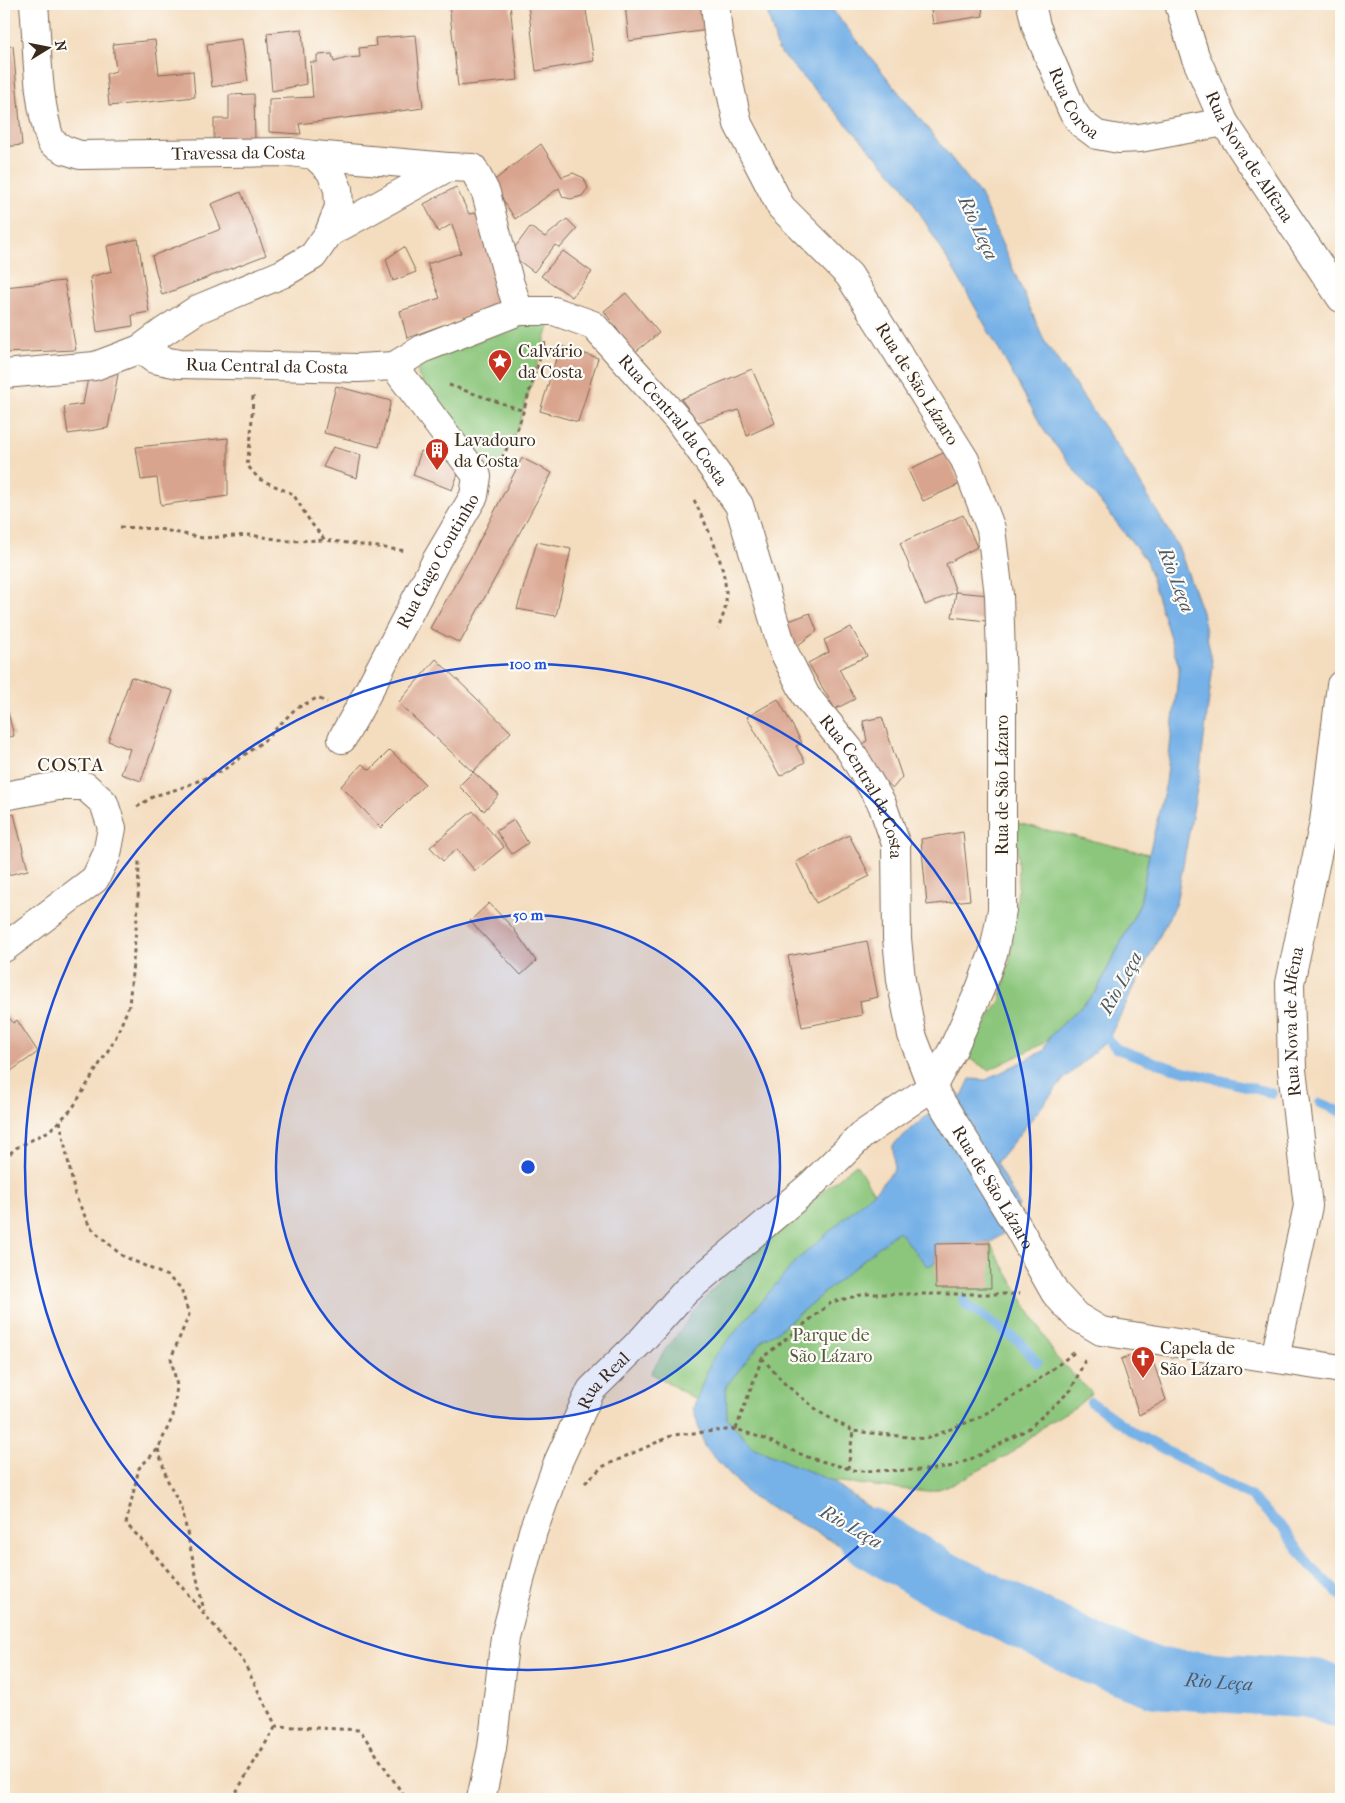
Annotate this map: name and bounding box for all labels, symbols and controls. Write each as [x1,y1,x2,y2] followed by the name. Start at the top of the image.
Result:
[22,22,72,72] north arrow
[51,39,70,53] text: N
[1044,64,1104,144] street label: Rua Coroa
[1201,88,1298,227] street label: Rua Nova de Alfena
[171,141,308,164] street label: Travessa da Costa
[953,191,1002,263] water label: Rio Leça
[871,319,963,449] street label: Rua de São Lázaro
[518,341,583,383] place label: Calvário da Costa
[487,348,513,382] place icon: Calvário da Costa
[614,350,733,490] street label: Rua Central da Costa
[185,354,349,378] street label: Rua Central da Costa
[454,430,536,472] place label: Lavadouro da Costa
[424,437,450,471] building icon: Lavadouro da Costa
[392,490,484,632] street label: Rua Gago Coutinho
[1153,543,1198,616] water label: Rio Leça
[509,655,547,673] text: 100 m
[815,710,907,859] street label: Rua Central da Costa
[992,715,1013,855] street label: Rua de São Lázaro
[37,754,105,776] district label: COSTA
[513,906,544,924] text: 50 m
[1279,944,1308,1098] street label: Rua Nova de Alfena
[1094,948,1147,1020] water label: Rio Leça
[948,1122,1039,1253] street label: Rua de São Lázaro
[519,1158,537,1176] centre of rings
[790,1325,872,1367] park label: Parque de São Lázaro
[1160,1338,1243,1380] place label: Capela de São Lázaro
[1130,1345,1156,1379] church icon: Capela de São Lázaro
[573,1348,634,1413] street label: Rua Real
[814,1500,886,1554] water label: Rio Leça
[1182,1669,1254,1696] water label: Rio Leça

